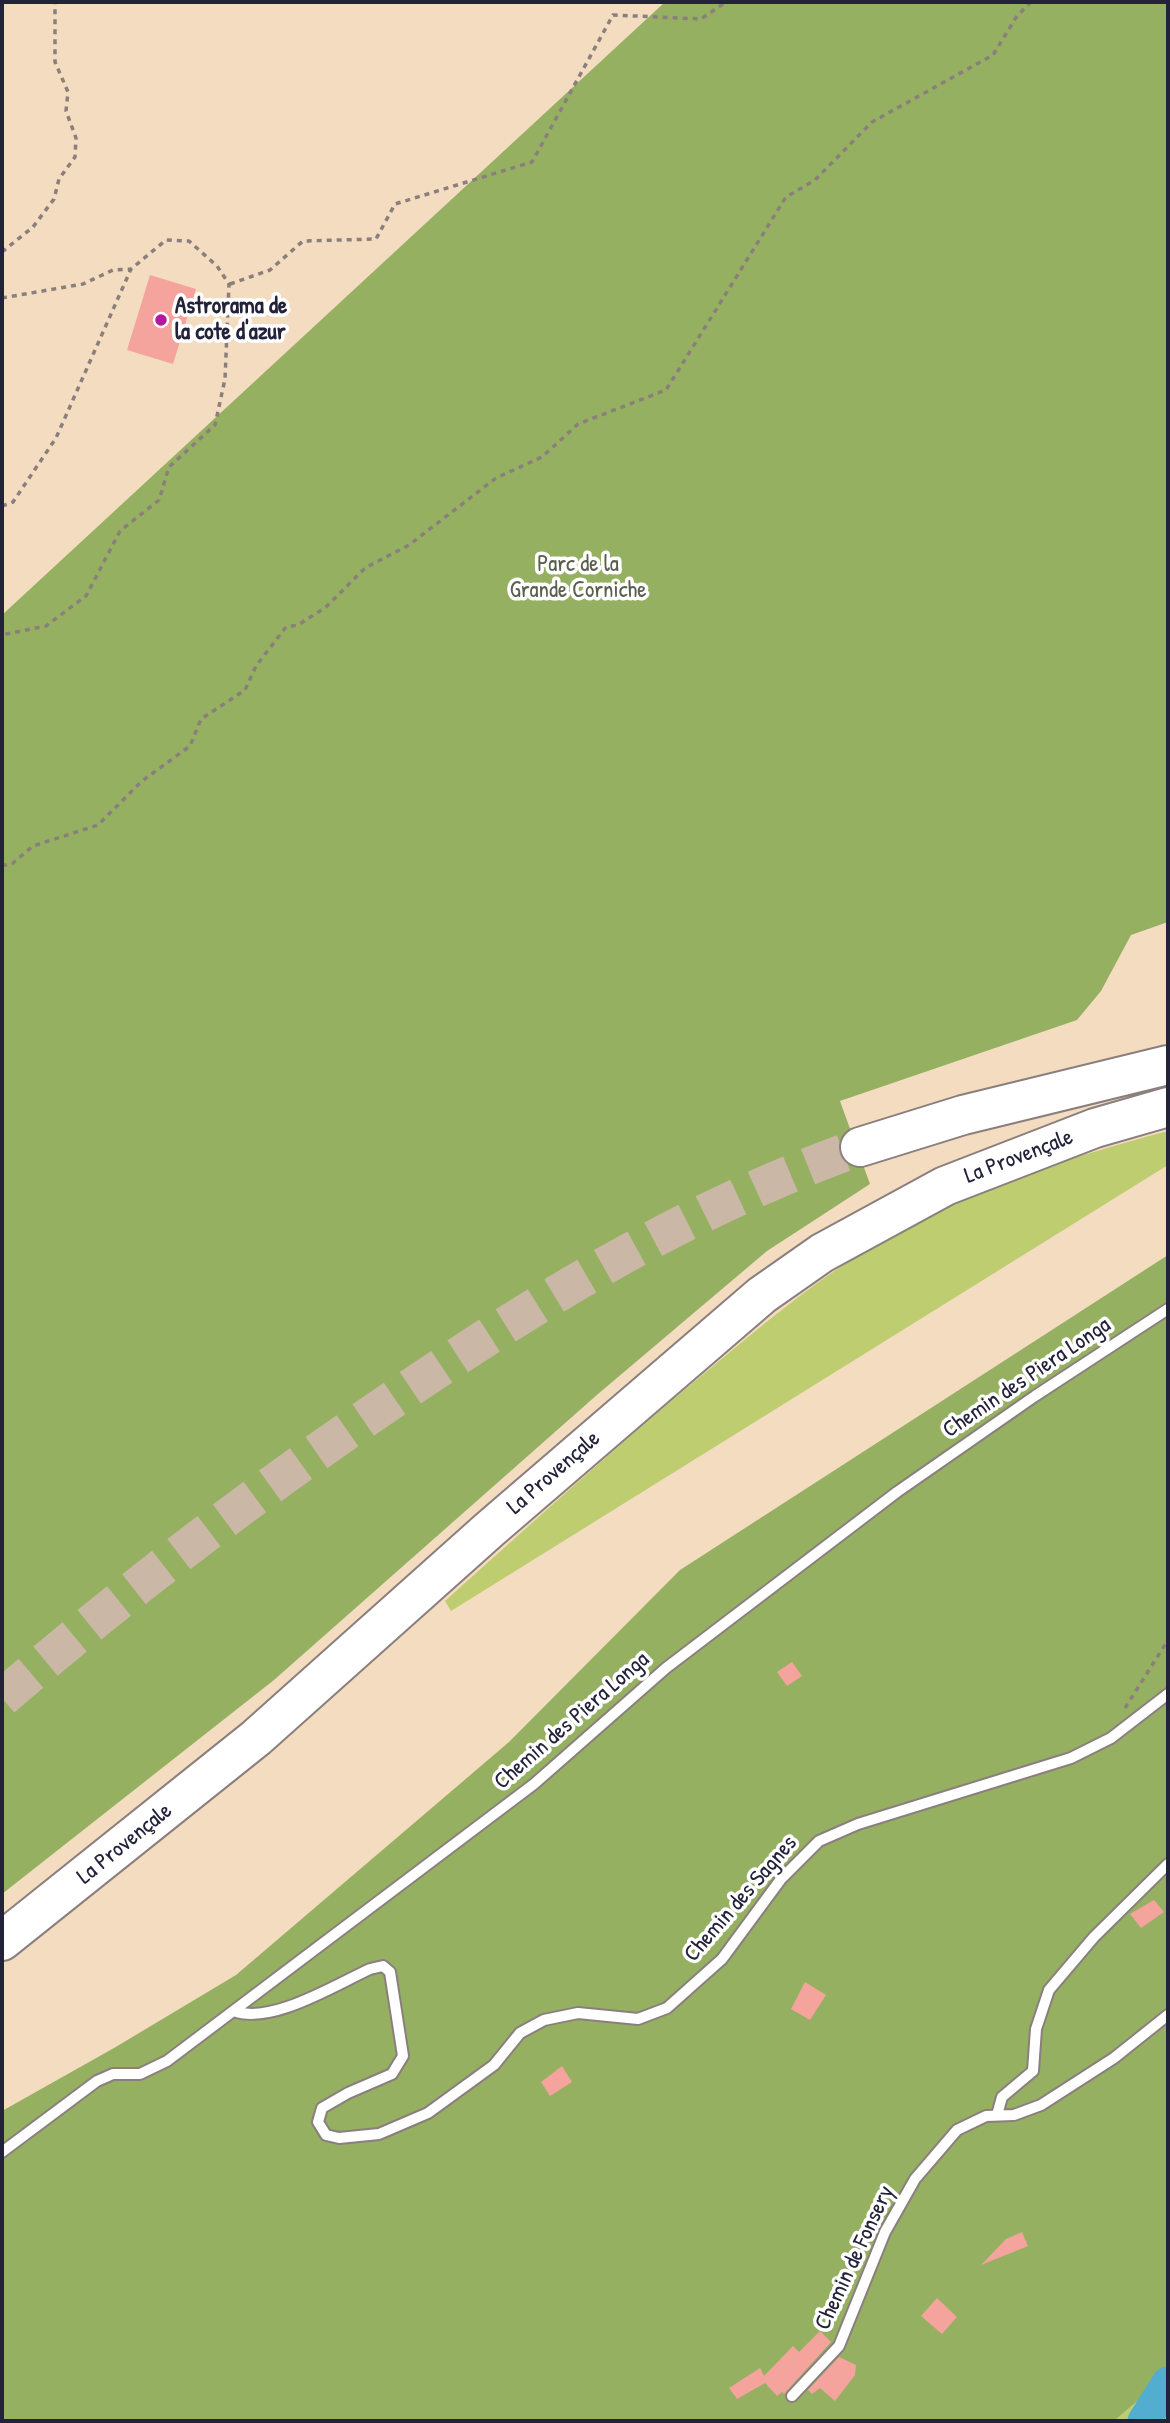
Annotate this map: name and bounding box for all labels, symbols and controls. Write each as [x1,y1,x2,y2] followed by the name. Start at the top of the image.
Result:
[175,293,287,347] place label: Astrorama de la cote d'azur
[153,312,169,328] marker: Astrorama de la cote d'azur
[510,551,646,605] park label: Parc de la Grande Corniche
[961,1124,1077,1190] street label: La Provençale
[938,1312,1116,1444] street label: Chemin des Piera Longa
[502,1425,606,1521] street label: La Provençale
[489,1646,655,1796] street label: Chemin des Piera Longa
[72,1797,178,1891] street label: La Provençale
[679,1830,803,1968] street label: Chemin des Sagnes
[809,2181,901,2335] street label: Chemin de Fonsery

